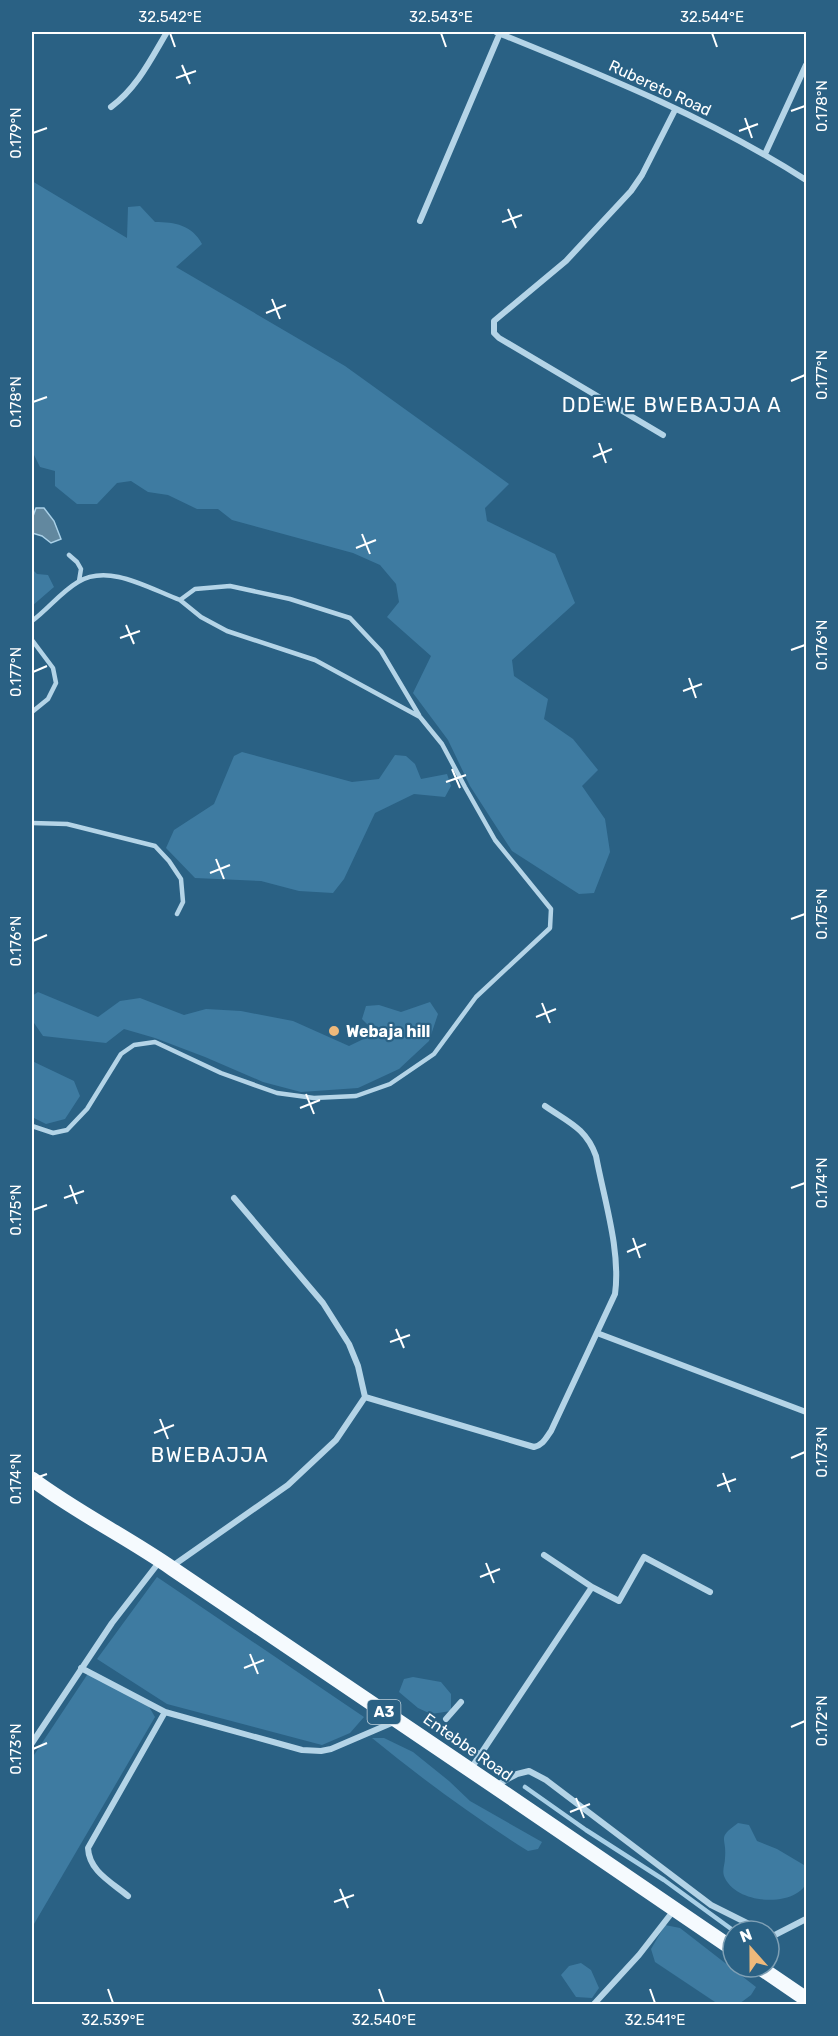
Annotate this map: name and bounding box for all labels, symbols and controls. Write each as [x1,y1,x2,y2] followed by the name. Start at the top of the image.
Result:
[138,8,202,26] text: 32.542°E
[409,8,473,26] text: 32.543°E
[680,8,744,26] text: 32.544°E
[606,56,714,120] street label: Rubereto Road
[813,80,831,132] text: 0.178°N
[7,107,25,159] text: 0.179°N
[813,350,831,400] text: 0.177°N
[7,376,25,428] text: 0.178°N
[562,393,782,417] district label: DDEWE BWEBAJJA A
[813,619,831,671] text: 0.176°N
[7,647,25,697] text: 0.177°N
[813,888,831,940] text: 0.175°N
[7,915,25,967] text: 0.176°N
[346,1022,430,1041] place label: Webaja hill
[327,1024,341,1038] marker: Webaja hill
[813,1157,831,1209] text: 0.174°N
[7,1184,25,1236] text: 0.175°N
[813,1426,831,1478] text: 0.173°N
[151,1443,269,1467] district label: BWEBAJJA
[7,1453,25,1505] text: 0.174°N
[813,1695,831,1747] text: 0.172°N
[368,1700,400,1724] road number: A3
[420,1709,516,1785] street label: Entebbe Road
[7,1723,25,1775] text: 0.173°N
[721,1919,781,1979] north arrow
[737,1925,755,1946] text: N
[81,2011,145,2029] text: 32.539°E
[352,2011,416,2029] text: 32.540°E
[625,2011,685,2029] text: 32.541°E

